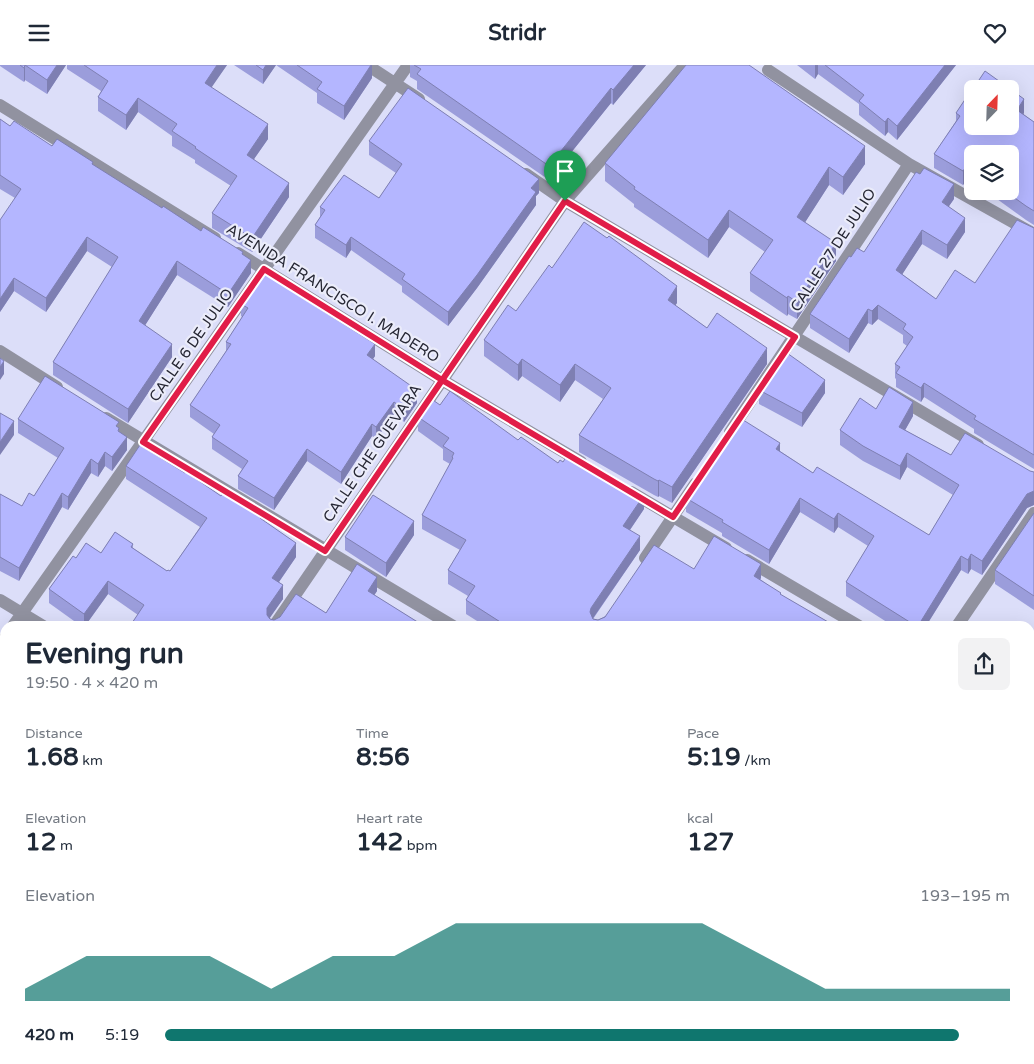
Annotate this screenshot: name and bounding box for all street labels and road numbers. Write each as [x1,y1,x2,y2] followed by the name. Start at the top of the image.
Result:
[786,185,880,315] street label: CALLE 27 DE JULIO
[223,220,443,366] street label: AVENIDA FRANCISCO I. MADERO
[145,285,237,405] street label: CALLE 6 DE JULIO
[319,381,425,525] street label: CALLE CHE GUEVARA

